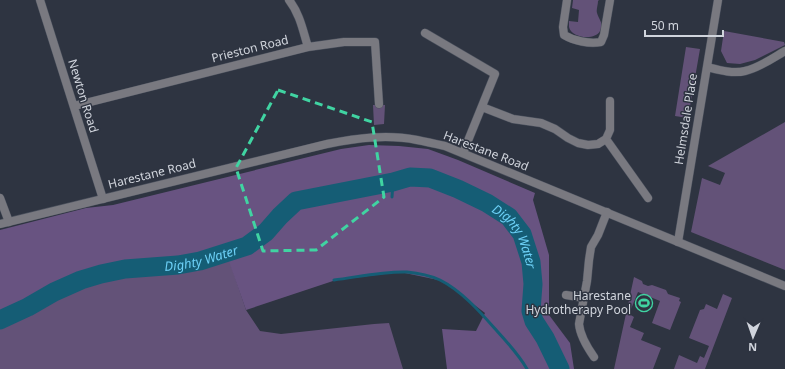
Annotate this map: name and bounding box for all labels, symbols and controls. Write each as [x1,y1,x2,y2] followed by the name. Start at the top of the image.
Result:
[645,12,723,38] scale bar
[651,17,679,34] text: 50 m
[210,31,290,66] street label: Prieston Road
[64,57,103,135] street label: Newton Road
[670,72,701,166] street label: Helmsdale Place
[441,126,531,175] street label: Harestane Road
[106,154,198,193] street label: Harestane Road
[489,200,541,270] water label: Dighty Water
[164,240,241,275] water label: Dighty Water
[525,287,631,318] place label: Harestane Hydrotherapy Pool
[634,293,654,313] sports icon: Harestane Hydrotherapy Pool
[733,317,773,357] north arrow
[748,340,757,355] text: N

